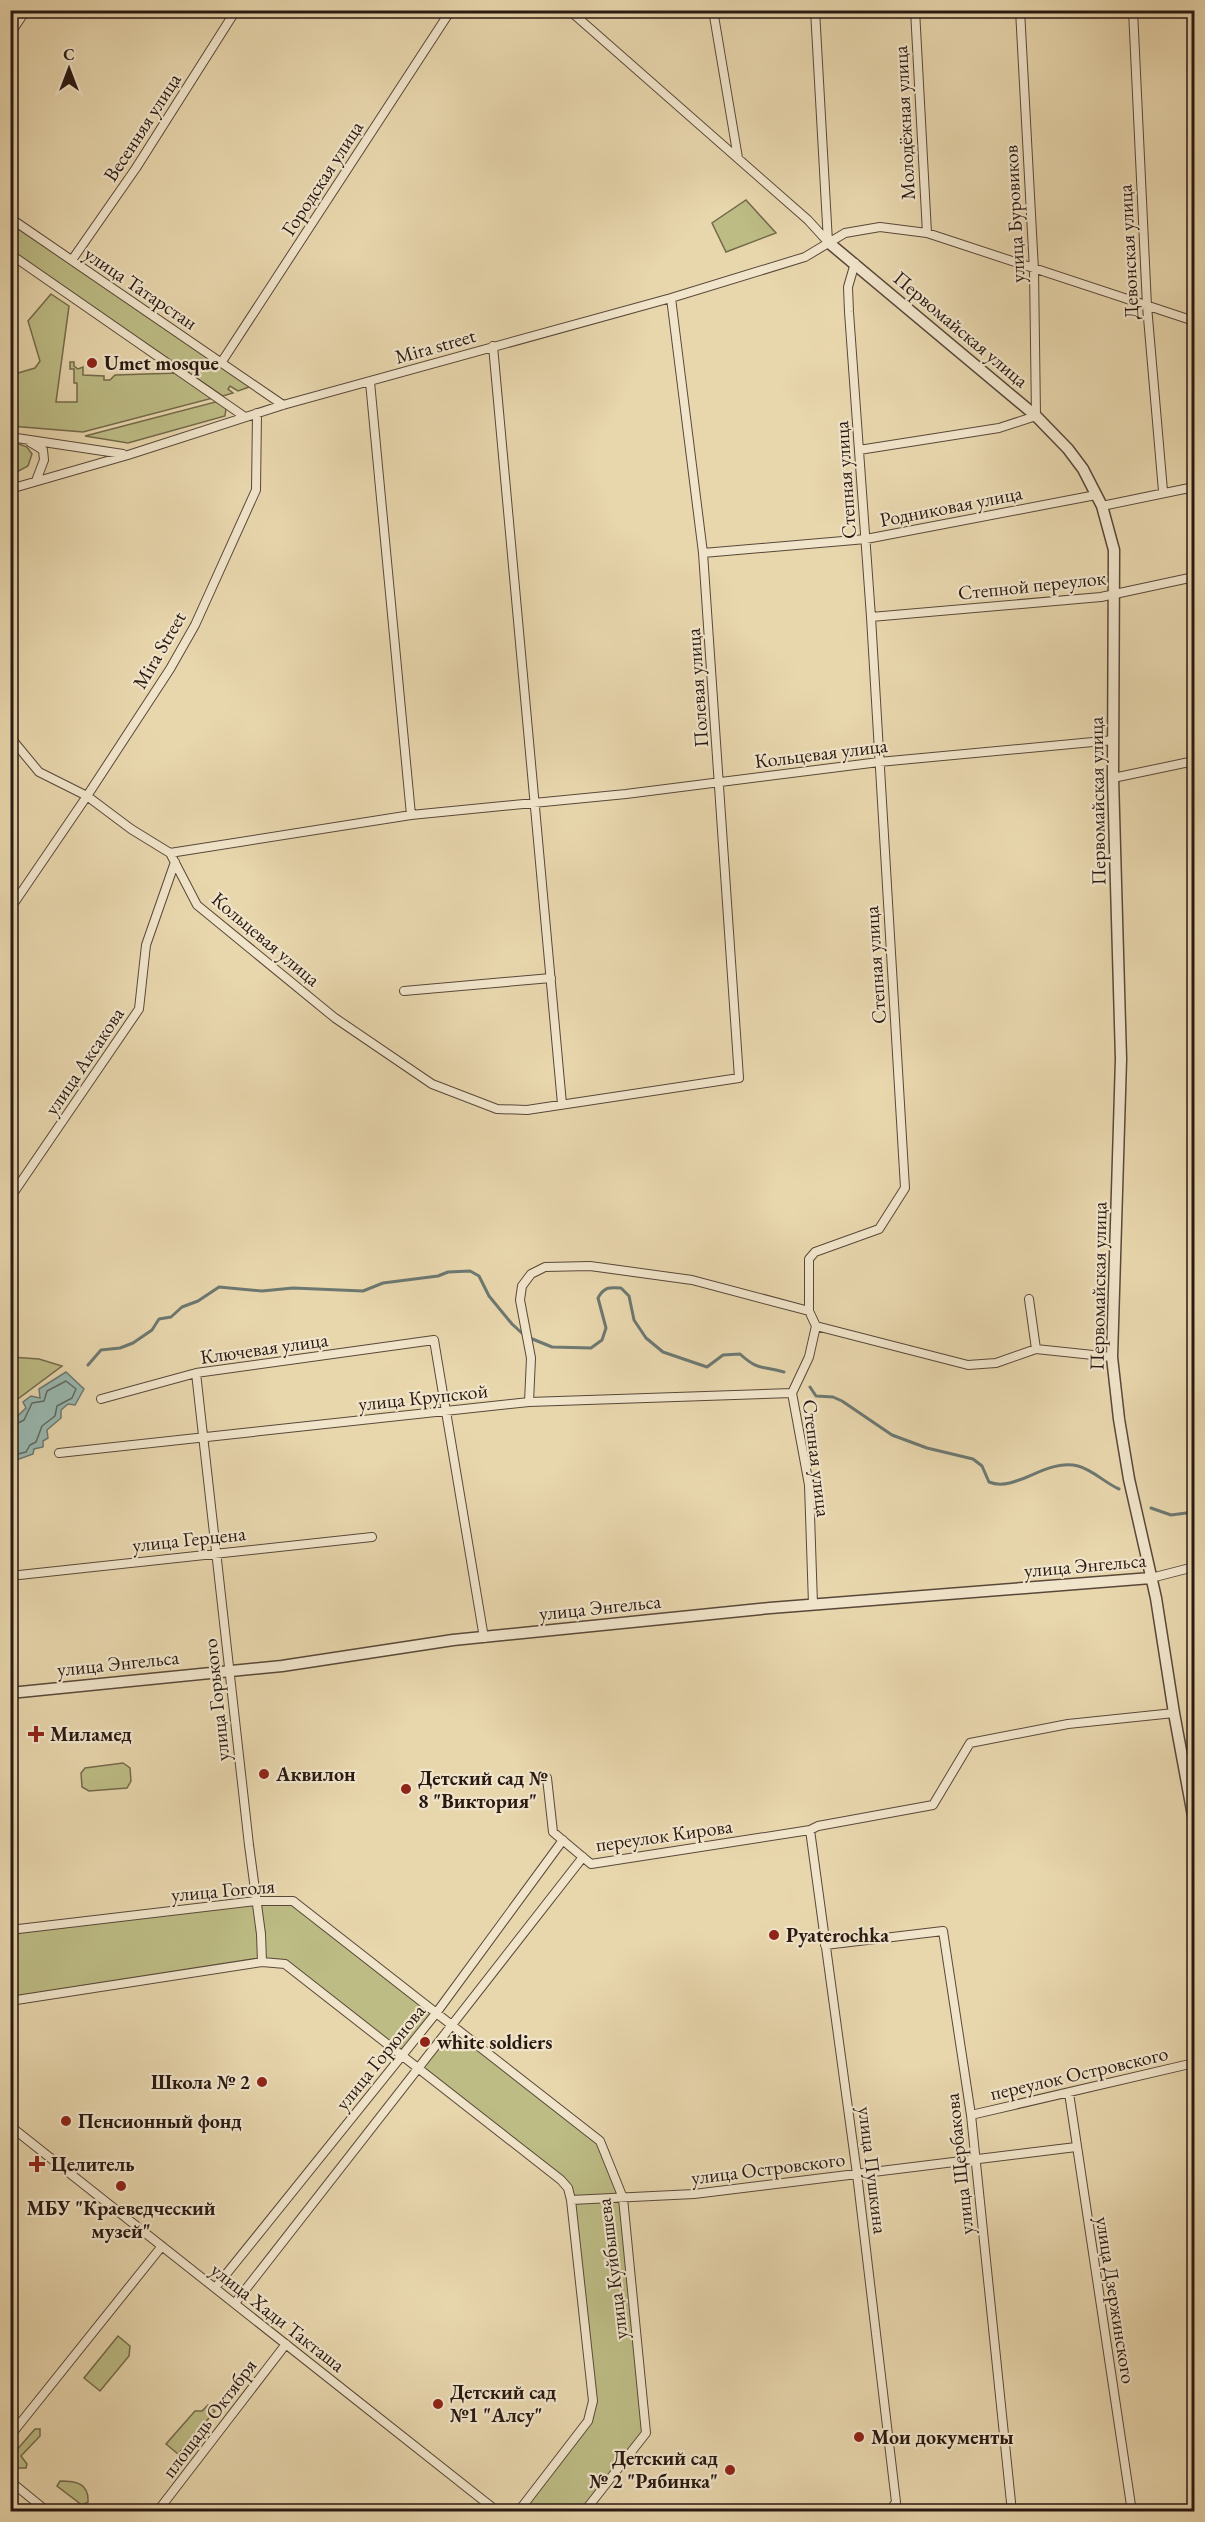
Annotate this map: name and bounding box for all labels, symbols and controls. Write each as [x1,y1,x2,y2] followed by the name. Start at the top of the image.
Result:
[39,39,99,99] north arrow
[63,44,75,65] text: С
[887,45,921,201] street label: Молодёжная улица
[97,68,187,186] street label: Весенняя улица
[275,116,369,240] street label: Городская улица
[997,144,1031,284] street label: улица Буровиков
[1111,184,1145,320] street label: Девонская улица
[79,241,203,335] street label: улица Татарстан
[888,265,1034,393] street label: Первомайская улица
[392,322,479,370] street label: Mira street
[104,350,219,376] place label: Umet mosque
[85,356,99,370] marker: Umet mosque
[828,420,862,540] street label: Степная улица
[878,479,1025,533] street label: Родниковая улица
[957,564,1108,606] street label: Степной переулок
[126,606,192,694] street label: Mira Street
[680,627,714,749] street label: Полевая улица
[1083,716,1111,886] street label: Первомайская улица
[753,732,889,774] street label: Кольцевая улица
[206,886,326,992] street label: Кольцевая улица
[858,905,892,1025] street label: Степная улица
[38,1002,130,1120] street label: улица Аксакова
[1084,1201,1112,1371] street label: Первомайская улица
[198,1326,330,1370] street label: Ключевая улица
[357,1377,489,1417] street label: улица Крупской
[797,1398,837,1518] street label: Степная улица
[131,1520,247,1558] street label: улица Герцена
[1023,1547,1147,1583] street label: улица Энгельса
[538,1588,662,1626] street label: улица Энгельса
[197,1637,235,1763] street label: улица Горького
[56,1644,180,1682] street label: улица Энгельса
[50,1721,132,1747] place label: Миламед
[27,1725,45,1743] marker: Миламед
[275,1761,356,1787] place label: Аквилон
[418,1765,548,1814] place label: Детский сад № 8 "Виктория"
[257,1767,271,1781] marker: Аквилон
[399,1782,413,1796] marker: Детский сад № 8 "Виктория"
[594,1813,734,1857] street label: переулок Кирова
[170,1873,276,1907] street label: улица Гоголя
[786,1922,889,1948] place label: Pyaterochka
[767,1928,781,1942] marker: Pyaterochka
[329,1998,431,2115] street label: улица Горюнова
[437,2029,552,2055] place label: white soldiers
[418,2035,432,2049] marker: white soldiers
[988,2040,1171,2106] street label: переулок Островского
[151,2069,250,2095] place label: Школа № 2
[255,2075,269,2089] marker: Школа № 2
[939,2092,979,2236] street label: улица Щербакова
[852,2105,894,2235] street label: улица Пушкина
[78,2108,242,2134] place label: Пенсионный фонд
[59,2114,73,2128] marker: Пенсионный фонд
[690,2146,847,2190] street label: улица Островского
[51,2151,135,2177] place label: Целитель
[28,2155,46,2173] marker: Целитель
[114,2179,128,2193] marker: МБУ "Краеведческий музей"
[26,2195,216,2244] place label: МБУ "Краеведческий музей"
[590,2197,634,2341] street label: улица Куйбышева
[1090,2215,1142,2386] street label: улица Дзержинского
[206,2256,350,2378] street label: улица Хади Такташа
[156,2353,262,2483] street label: площадь Октября
[450,2379,557,2428] place label: Детский сад №1 "Алсу"
[431,2397,445,2411] marker: Детский сад №1 "Алсу"
[871,2424,1014,2450] place label: Мои документы
[852,2430,866,2444] marker: Мои документы
[589,2445,718,2494] place label: Детский сад № 2 "Рябинка"
[723,2463,737,2477] marker: Детский сад № 2 "Рябинка"

